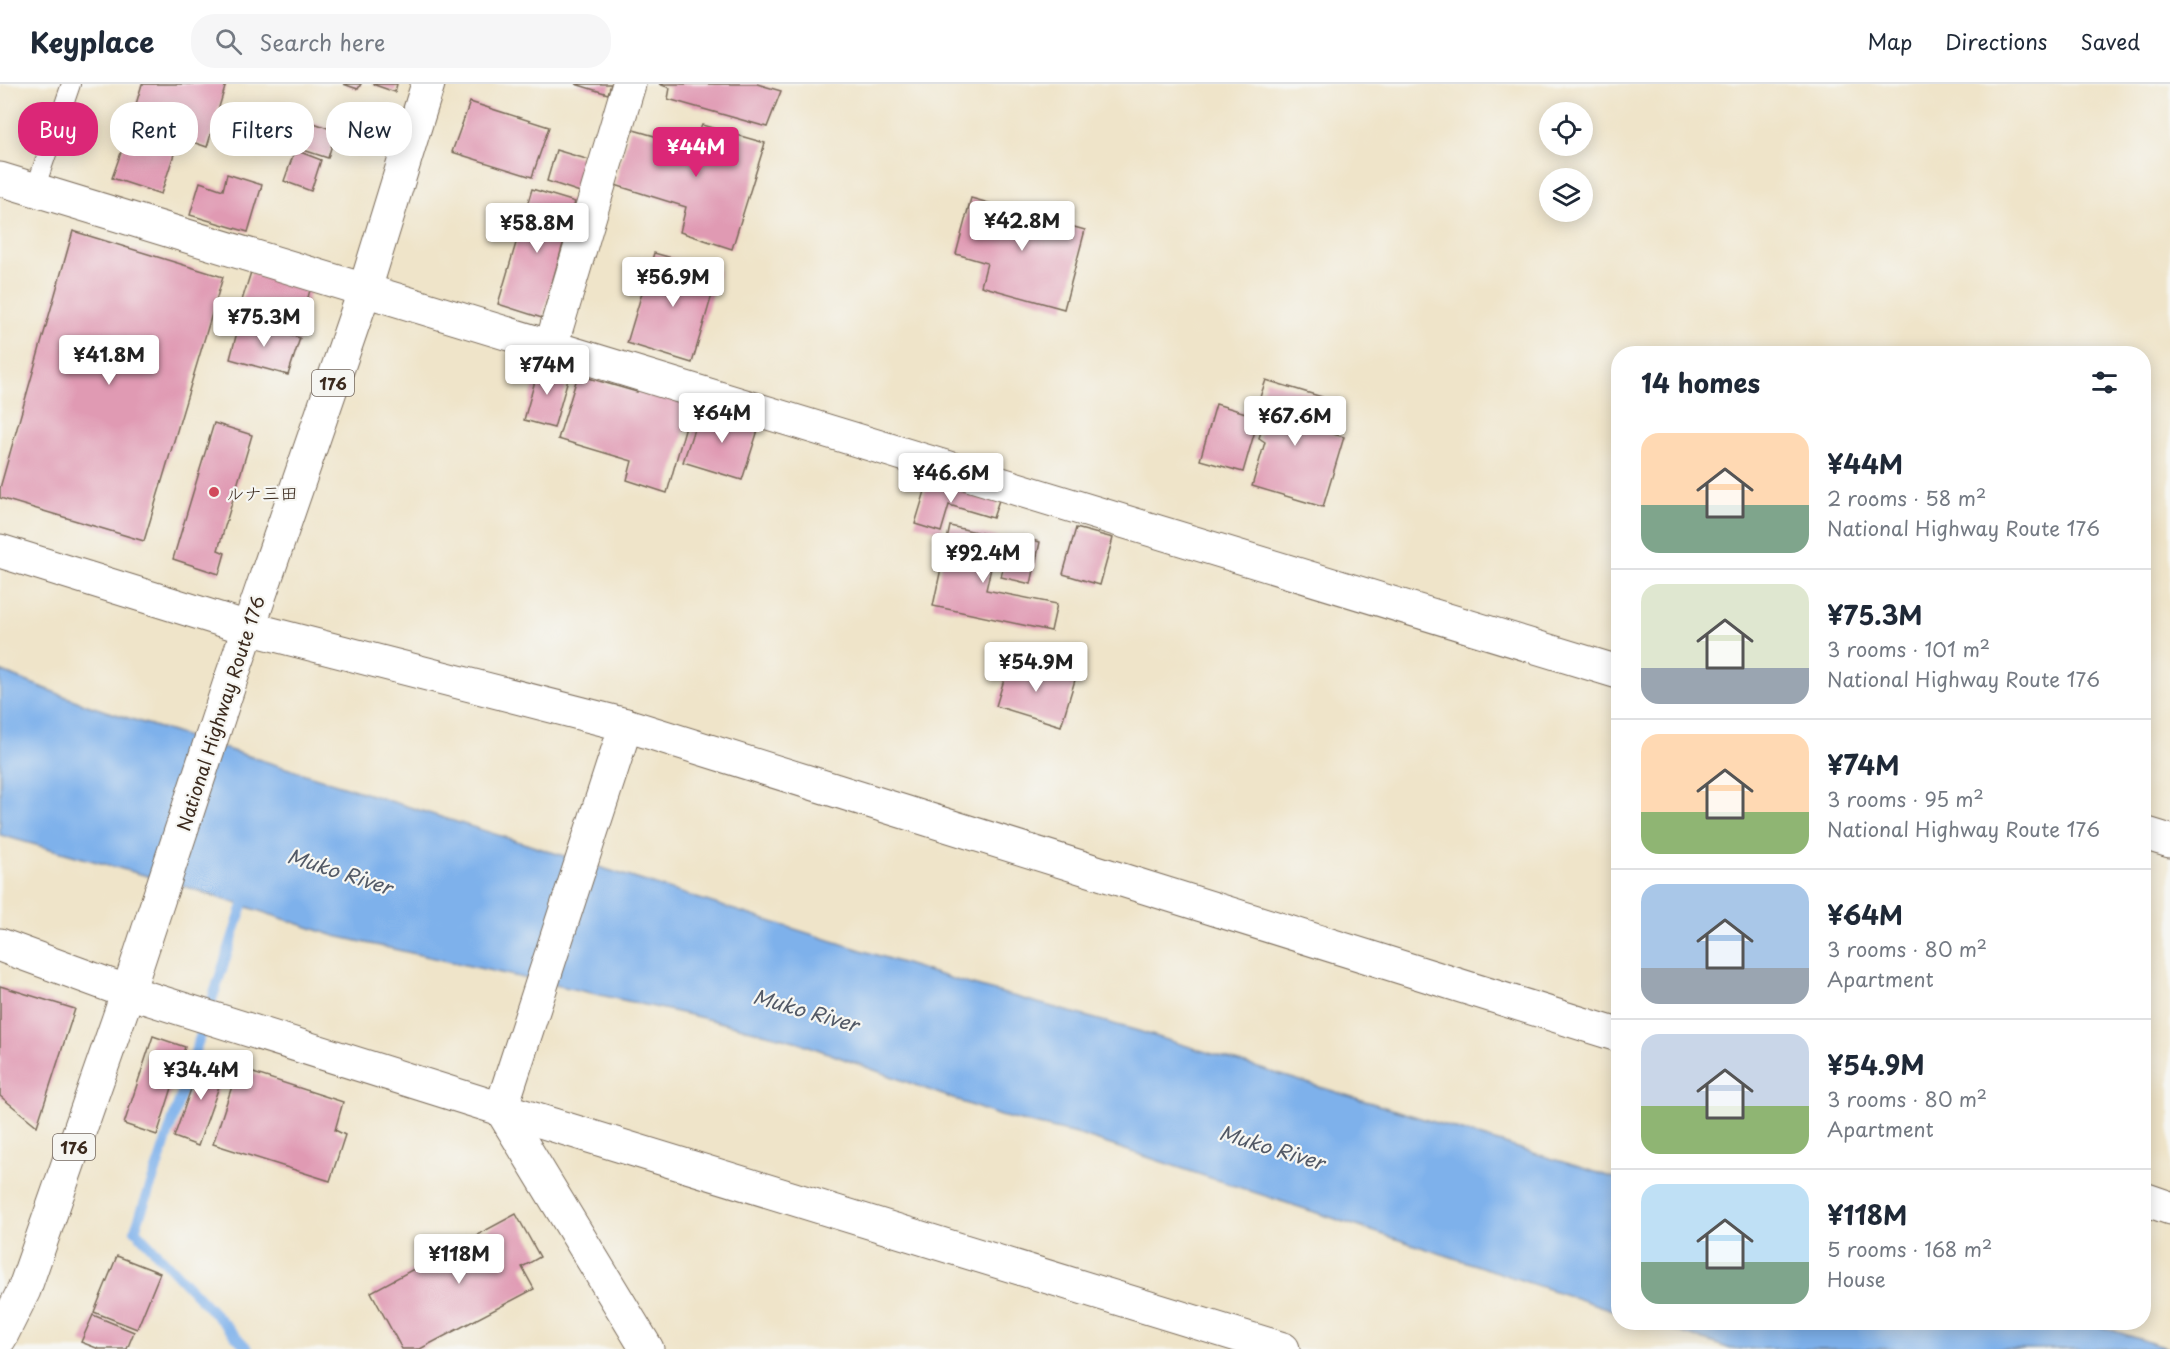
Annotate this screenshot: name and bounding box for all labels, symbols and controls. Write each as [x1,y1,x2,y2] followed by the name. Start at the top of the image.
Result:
[191,14,611,68] search box
[30,20,155,63] text: Keyplace
[212,25,245,58] icon: search
[260,25,385,58] text: Search here
[1867,25,1912,57] text: Map
[1945,25,2047,57] text: Directions
[2080,25,2140,57] text: Saved
[18,102,98,156] chip: Buy
[110,102,198,156] chip: Rent
[210,102,314,156] chip: Filters
[326,102,412,156] chip: New
[1539,102,1593,222] map controls
[1539,102,1593,156] button: locate
[660,127,732,178] pin: ¥44M
[667,131,725,161] text: ¥44M
[1539,168,1593,222] button: layers
[973,201,1071,252] pin: ¥42.8M
[488,203,586,254] pin: ¥58.8M
[984,205,1060,235] text: ¥42.8M
[500,207,574,237] text: ¥58.8M
[624,257,722,308] pin: ¥56.9M
[636,261,710,291] text: ¥56.9M
[215,297,313,348] pin: ¥75.3M
[227,301,301,331] text: ¥75.3M
[60,335,158,386] pin: ¥41.8M
[73,339,145,369] text: ¥41.8M
[511,345,583,396] pin: ¥74M
[519,349,575,379] text: ¥74M
[1641,363,1760,402] text: 14 homes
[2088,366,2121,399] icon: filters
[312,370,354,396] road number: 176
[686,393,758,444] pin: ¥64M
[1246,396,1344,447] pin: ¥67.6M
[693,397,751,427] text: ¥64M
[1258,400,1332,430] text: ¥67.6M
[1827,444,1903,483] text: ¥44M
[902,453,1000,504] pin: ¥46.6M
[912,457,990,487] text: ¥46.6M
[1689,457,1761,529] icon: home
[226,479,298,506] place label: ルナ三田
[1827,483,1986,513] text: 2 rooms · 58 m²
[207,485,221,499] marker: ルナ三田
[1827,513,2100,543] text: National Highway Route 176
[934,533,1032,584] pin: ¥92.4M
[946,537,1020,567] text: ¥92.4M
[169,592,271,834] street label: National Highway Route 176
[1827,595,1923,634] text: ¥75.3M
[1689,608,1761,680] icon: home
[1827,634,1990,664] text: 3 rooms · 101 m²
[987,642,1085,693] pin: ¥54.9M
[998,646,1074,676] text: ¥54.9M
[1827,664,2100,694] text: National Highway Route 176
[1827,745,1899,784] text: ¥74M
[1689,758,1761,830] icon: home
[1827,784,1984,814] text: 3 rooms · 95 m²
[1827,814,2100,844] text: National Highway Route 176
[284,840,399,903] water label: Muko River
[1827,895,1903,934] text: ¥64M
[1689,908,1761,980] icon: home
[1827,934,1987,964] text: 3 rooms · 80 m²
[1827,964,1934,994] text: Apartment
[750,981,865,1040] water label: Muko River
[1827,1045,1925,1084] text: ¥54.9M
[152,1050,250,1101] pin: ¥34.4M
[163,1054,239,1084] text: ¥34.4M
[1689,1058,1761,1130] icon: home
[1827,1084,1987,1114] text: 3 rooms · 80 m²
[1827,1114,1934,1144] text: Apartment
[1216,1117,1331,1178] water label: Muko River
[53,1134,95,1160] road number: 176
[1827,1195,1907,1234] text: ¥118M
[1689,1208,1761,1280] icon: home
[417,1234,501,1285] pin: ¥118M
[1827,1234,1992,1264] text: 5 rooms · 168 m²
[428,1238,490,1268] text: ¥118M
[1827,1264,1886,1294] text: House

